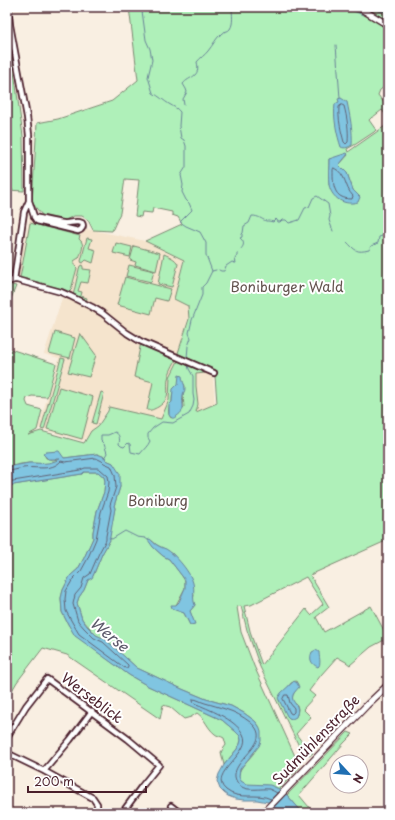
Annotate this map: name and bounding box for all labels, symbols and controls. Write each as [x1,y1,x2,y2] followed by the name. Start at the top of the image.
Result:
[230,276,344,297] park label: Boniburger Wald
[128,490,188,511] park label: Boniburg
[86,611,135,657] water label: Werse
[57,667,128,728] street label: Werseblick
[267,690,364,790] street label: Sudmühlenstraße
[329,754,369,794] north arrow
[28,768,146,794] scale bar
[349,771,368,787] text: N
[34,772,74,790] text: 200 m

